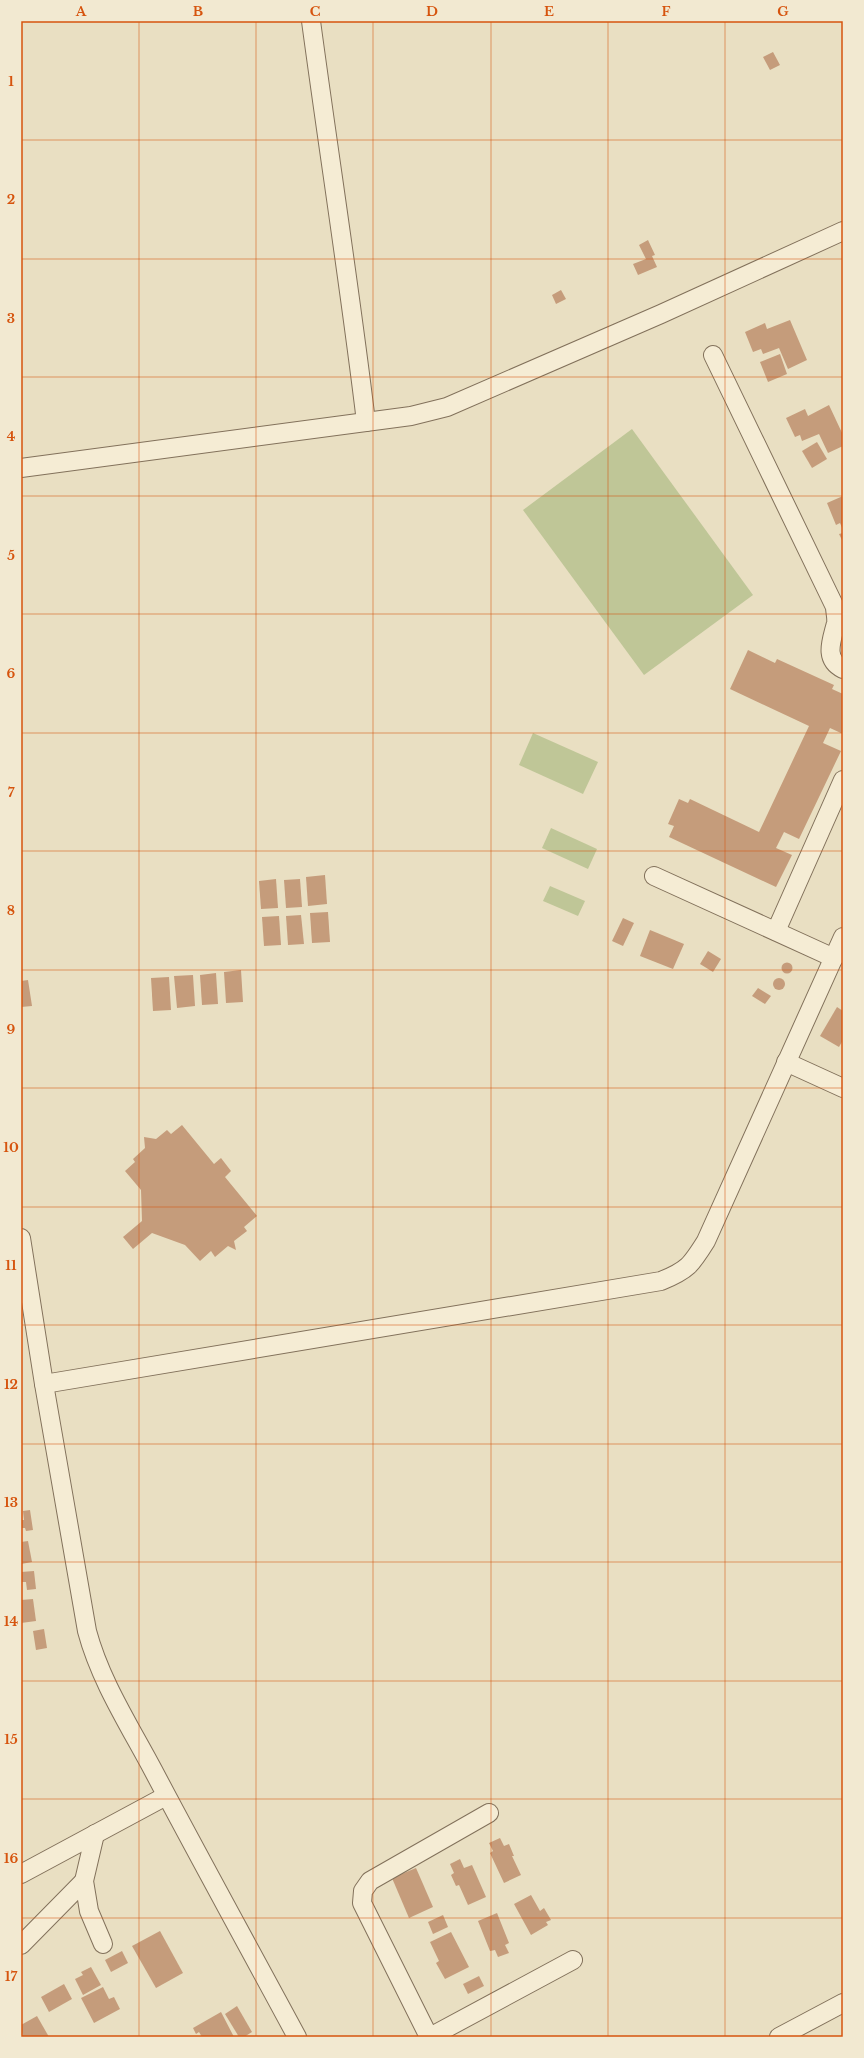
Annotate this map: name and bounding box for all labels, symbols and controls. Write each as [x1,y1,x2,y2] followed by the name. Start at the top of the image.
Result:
[75,3,87,20] text: A
[193,3,203,20] text: B
[310,3,321,20] text: C
[426,3,438,20] text: D
[544,3,554,20] text: E
[662,3,671,20] text: F
[777,3,789,20] text: G
[8,73,14,90] text: 1
[7,191,15,208] text: 2
[7,310,15,327] text: 3
[7,428,16,445] text: 4
[7,547,15,564] text: 5
[7,665,16,682] text: 6
[8,784,15,801] text: 7
[7,902,15,919] text: 8
[7,1021,16,1038] text: 9
[3,1139,19,1156] text: 10
[5,1257,17,1274] text: 11
[4,1376,18,1393] text: 12
[4,1494,18,1511] text: 13
[4,1613,19,1630] text: 14
[4,1731,18,1748] text: 15
[4,1850,18,1867] text: 16
[5,1968,17,1985] text: 17

